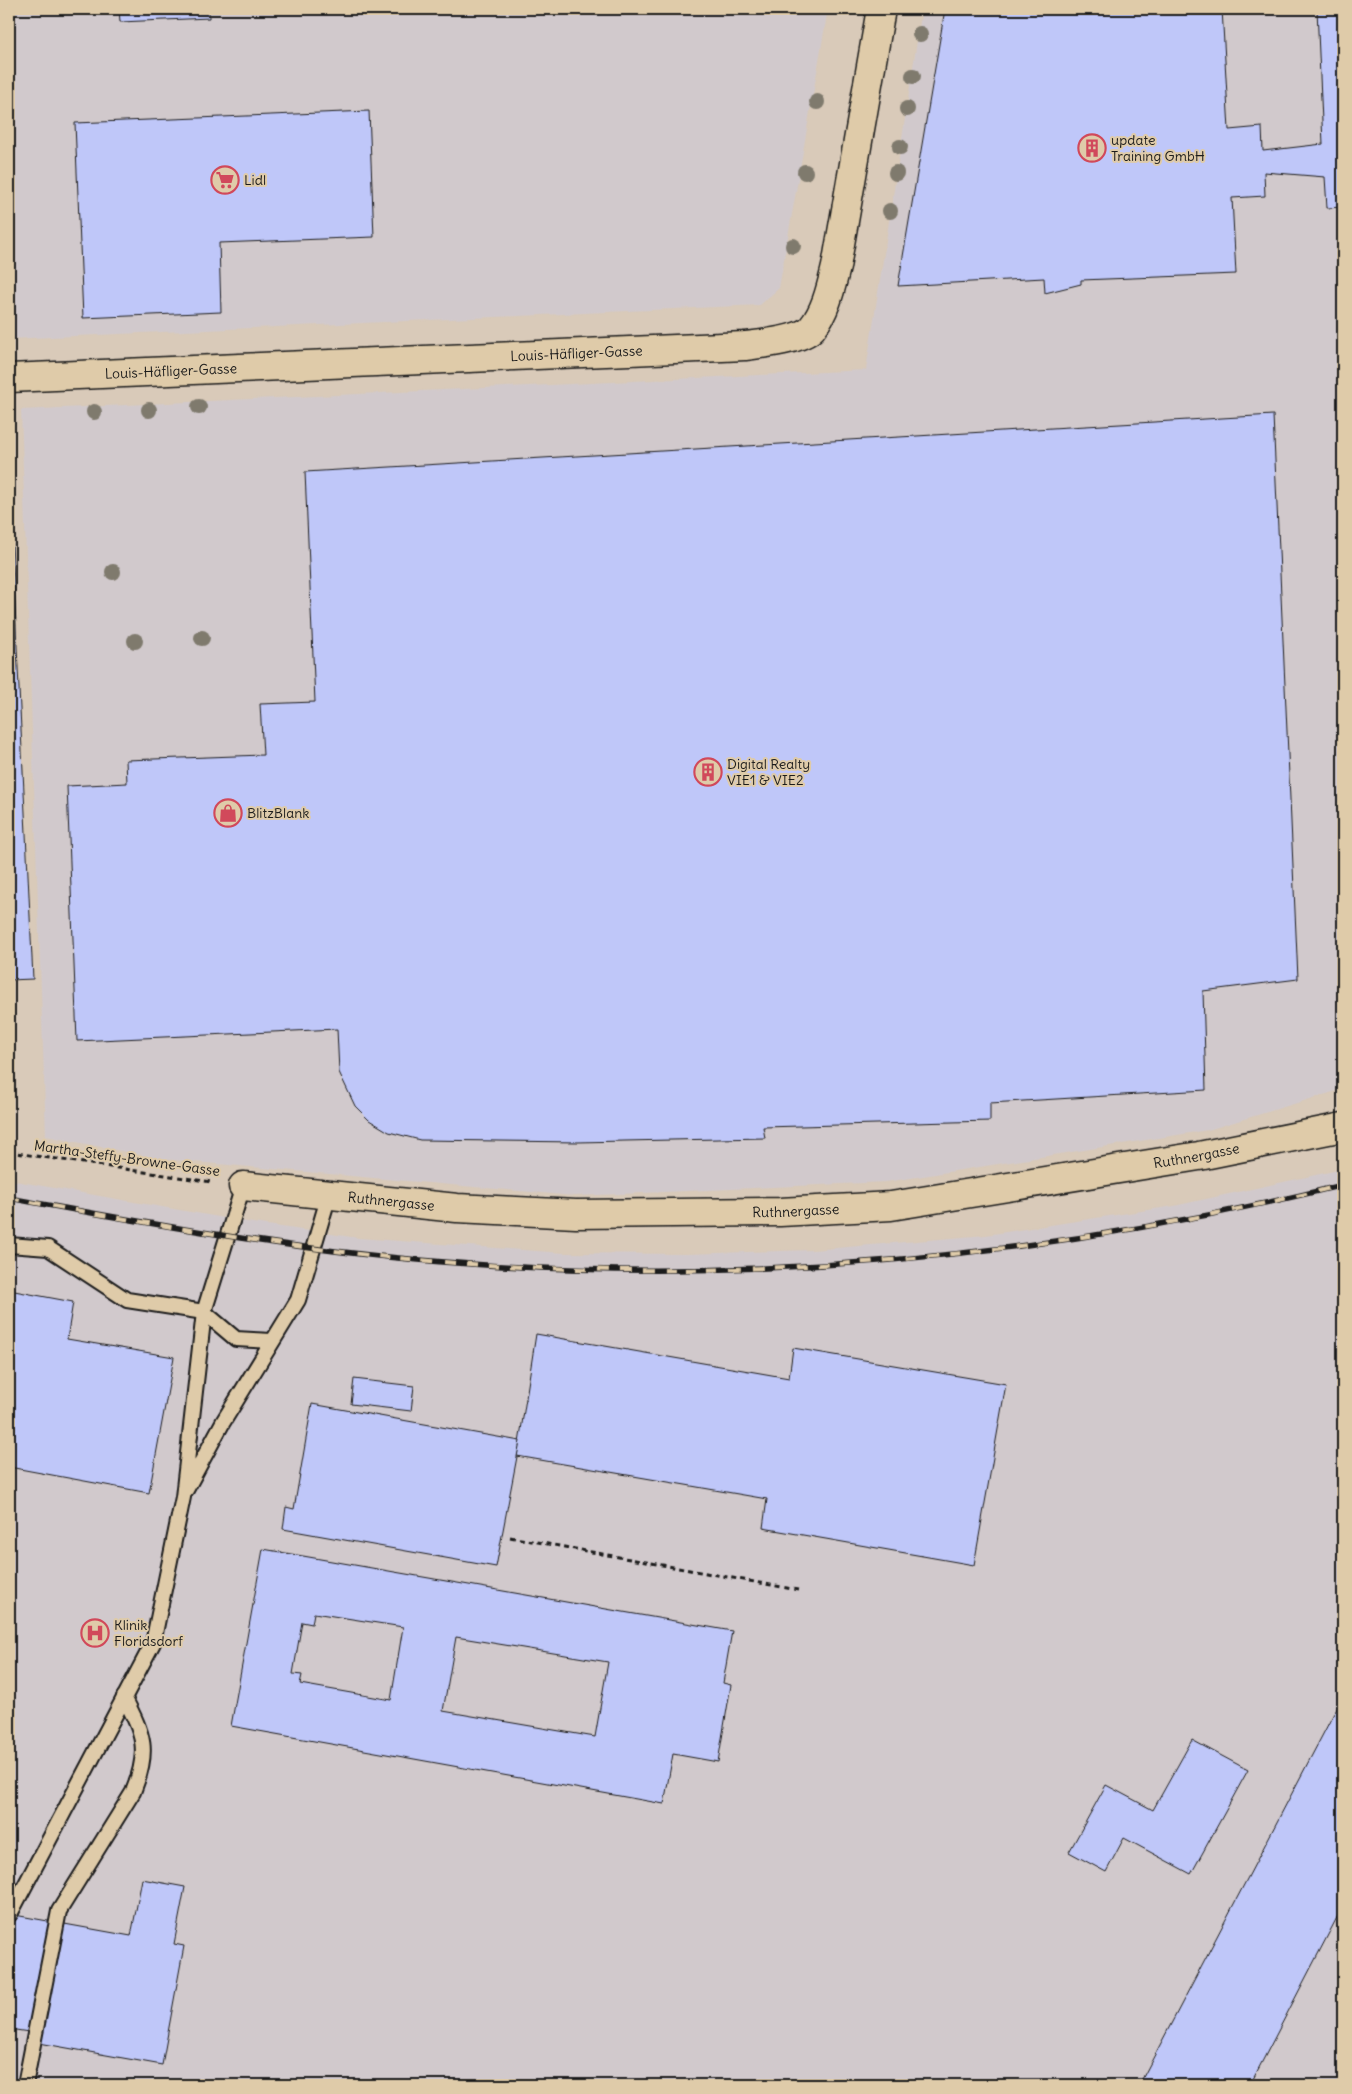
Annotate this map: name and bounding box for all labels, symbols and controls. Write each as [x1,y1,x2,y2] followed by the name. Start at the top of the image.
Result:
[1111,131,1205,165] place label: update Training GmbH
[1077,133,1107,163] building icon: update Training GmbH
[210,165,240,195] supermarket icon: Lidl
[244,171,266,189] place label: Lidl
[510,341,643,365] street label: Louis-Häfliger-Gasse
[104,359,237,383] street label: Louis-Häfliger-Gasse
[727,755,810,789] place label: Digital Realty VIE1 & VIE2
[693,757,723,787] building icon: Digital Realty VIE1 & VIE2
[213,798,243,828] shop icon: BlitzBlank
[247,804,309,822] place label: BlitzBlank
[33,1136,221,1180] street label: Martha-Steffy-Browne-Gasse
[1152,1139,1241,1172] street label: Ruthnergasse
[347,1188,435,1215] street label: Ruthnergasse
[752,1200,840,1221] street label: Ruthnergasse
[114,1616,183,1650] place label: Klinik Floridsdorf
[80,1618,110,1648] hospital icon: Klinik Floridsdorf

